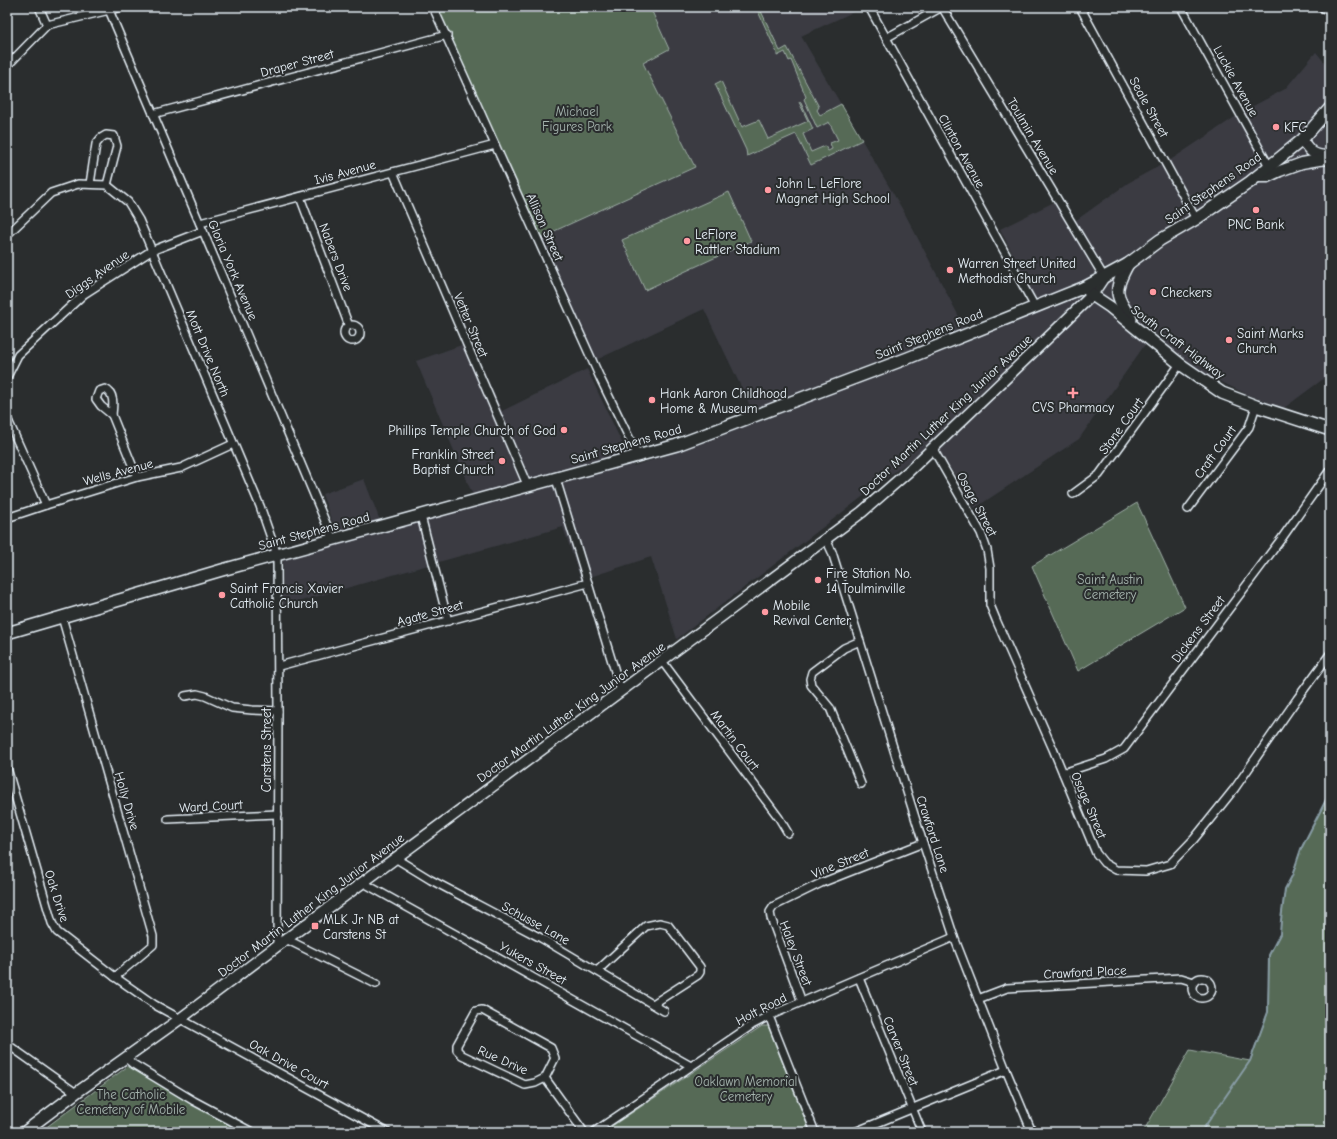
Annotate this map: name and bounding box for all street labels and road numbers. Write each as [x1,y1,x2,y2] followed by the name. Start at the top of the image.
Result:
[1210,43,1262,120] street label: Luckie Avenue
[259,46,337,80] street label: Draper Street
[1126,74,1172,141] street label: Seale Street
[1004,95,1062,177] street label: Toulmin Avenue
[935,111,989,191] street label: Clinton Avenue
[1162,149,1264,227] street label: Saint Stephens Road
[313,157,378,187] street label: Ivis Avenue
[523,191,567,264] street label: Allison Street
[205,218,261,323] street label: Gloria York Avenue
[316,221,356,294] street label: Nabers Drive
[62,246,132,301] street label: Diggs Avenue
[451,291,492,361] street label: Vetter Street
[1128,302,1228,382] street label: South Craft Highway
[873,306,985,362] street label: Saint Stephens Road
[183,307,233,399] street label: Mott Drive North
[857,331,1035,499] street label: Doctor Martin Luther King Junior Avenue
[1096,394,1147,457] street label: Stone Court
[569,421,683,467] street label: Saint Stephens Road
[1191,422,1240,481] street label: Craft Court
[81,455,155,489] street label: Wells Avenue
[954,469,1001,540] street label: Osage Street
[257,509,371,553] street label: Saint Stephens Road
[1168,592,1229,665] street label: Dickens Street
[395,597,466,629] street label: Agate Street
[474,638,668,785] street label: Doctor Martin Luther King Junior Avenue
[259,706,274,792] street label: Carstens Street
[708,707,763,774] street label: Martin Court
[112,770,143,832] street label: Holly Drive
[1068,770,1110,842] street label: Osage Street
[913,793,953,875] street label: Crawford Lane
[179,797,244,815] street label: Ward Court
[215,830,407,980] street label: Doctor Martin Luther King Junior Avenue
[809,844,872,881] street label: Vine Street
[42,868,73,924] street label: Oak Drive
[499,898,573,948] street label: Schusse Lane
[777,918,816,989] street label: Haley Street
[497,938,570,988] street label: Yukers Street
[1043,962,1127,982] street label: Crawford Place
[733,990,789,1028] street label: Holt Road
[880,1014,922,1089] street label: Carver Street
[247,1036,332,1093] street label: Oak Drive Court
[476,1042,531,1078] street label: Rue Drive

